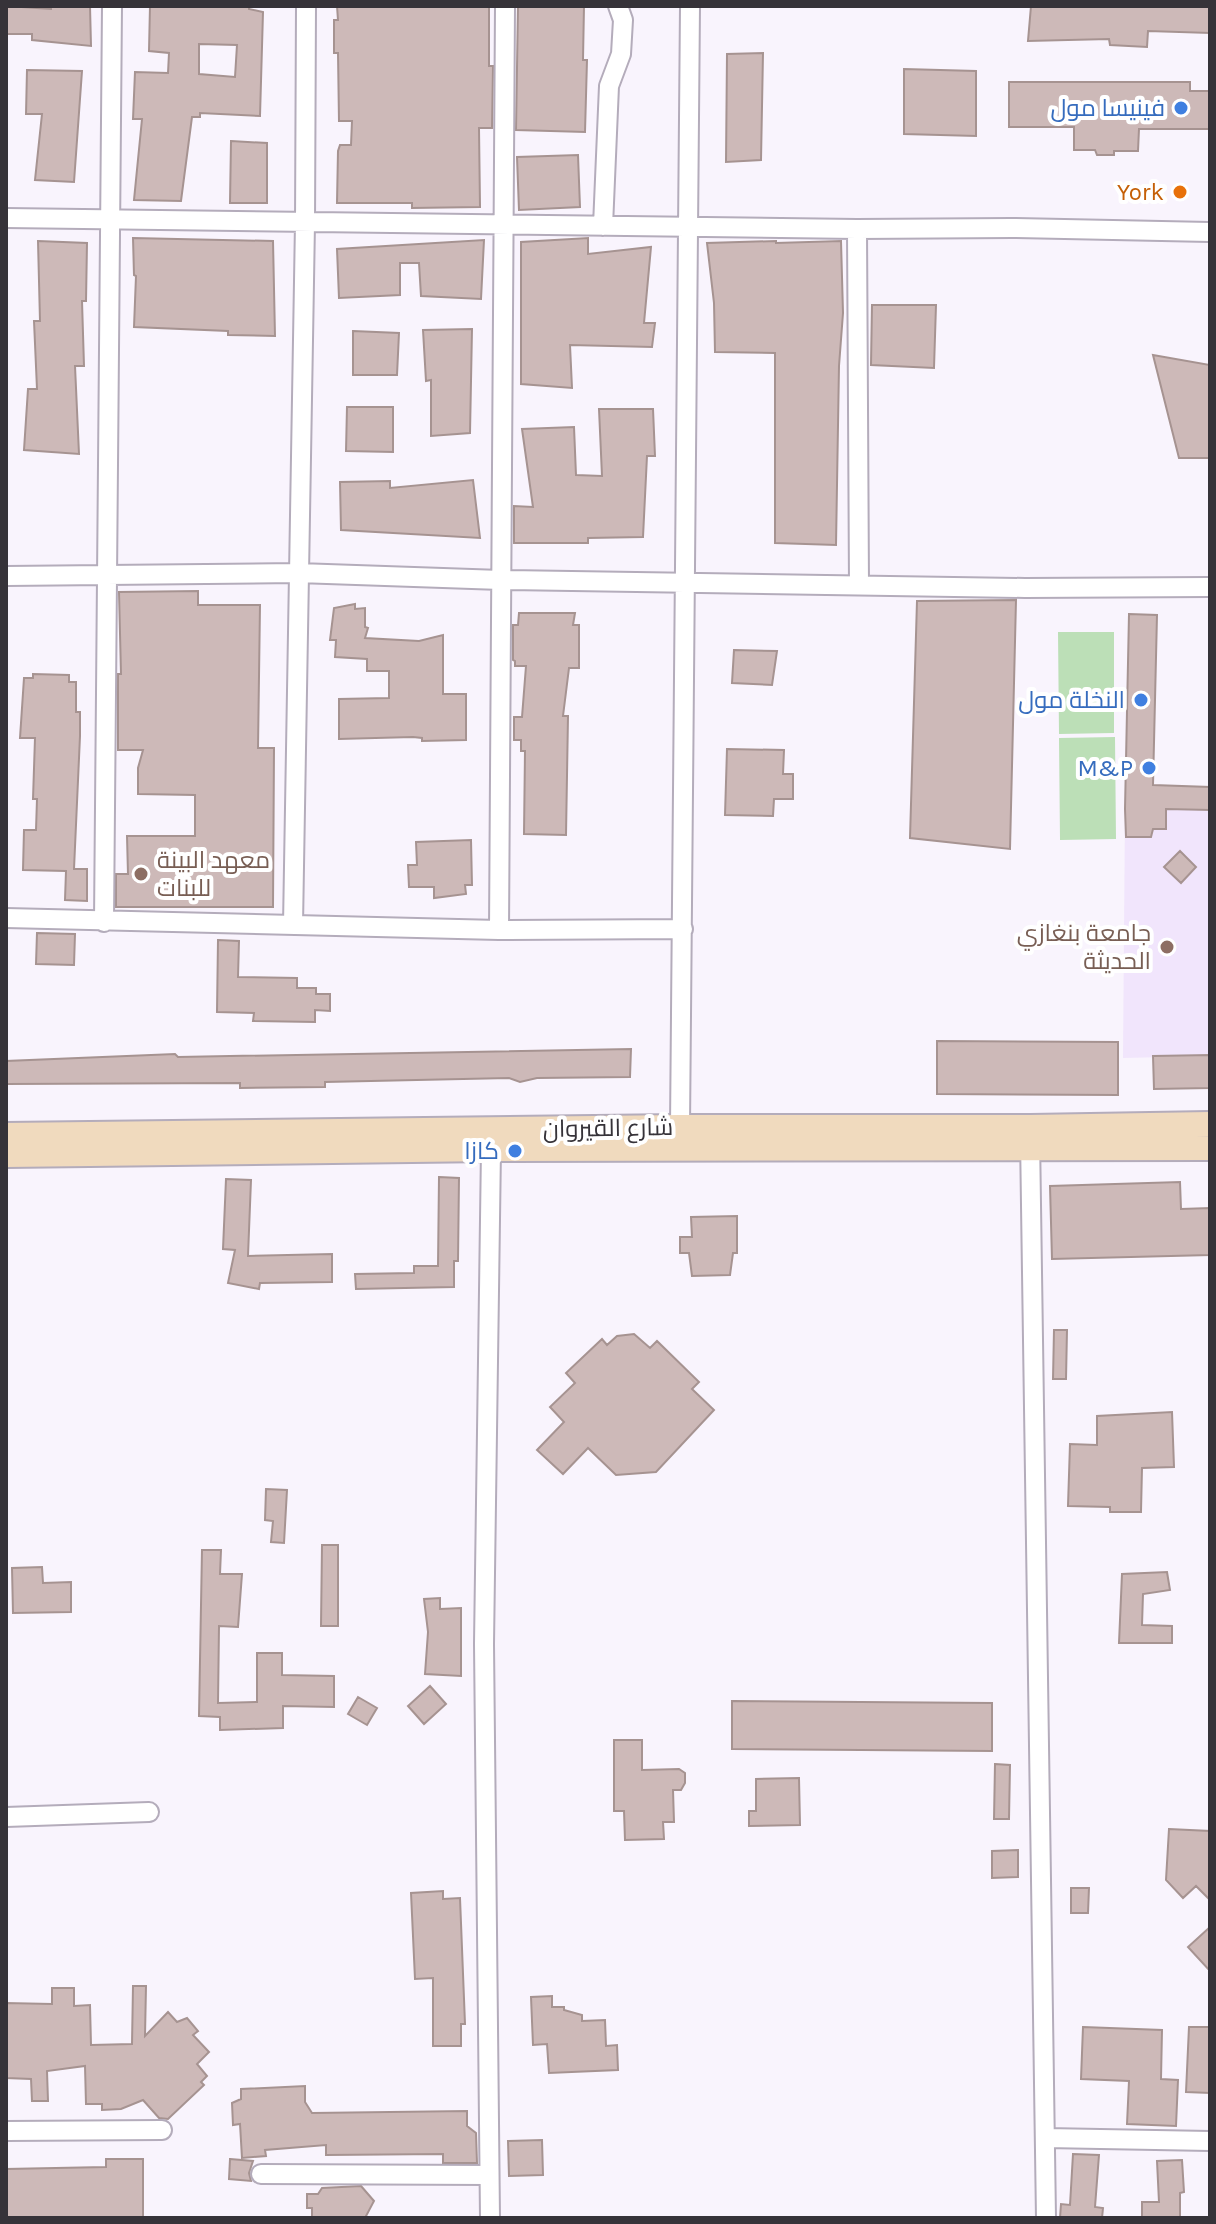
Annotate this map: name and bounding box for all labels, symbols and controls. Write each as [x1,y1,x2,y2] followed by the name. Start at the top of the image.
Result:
[1051,94,1165,122] place label: فينيسا مول
[1172,99,1190,117] marker: فينيسا مول
[1117,178,1164,206] place label: York
[1171,183,1189,201] marker: York
[1018,686,1125,714] place label: النخلة مول
[1132,691,1150,709] marker: النخلة مول
[1077,754,1133,782] place label: M&P
[1140,759,1158,777] marker: M&P
[157,846,270,902] place label: معهد البينة للبنات
[132,865,150,883] marker: معهد البينة للبنات
[1017,919,1151,975] place label: جامعة بنغازي الحديثة
[1158,938,1176,956] marker: جامعة بنغازي الحديثة
[543,1113,673,1145] street label: شارع القيروان
[464,1137,499,1165] place label: كازا
[506,1142,524,1160] marker: كازا

